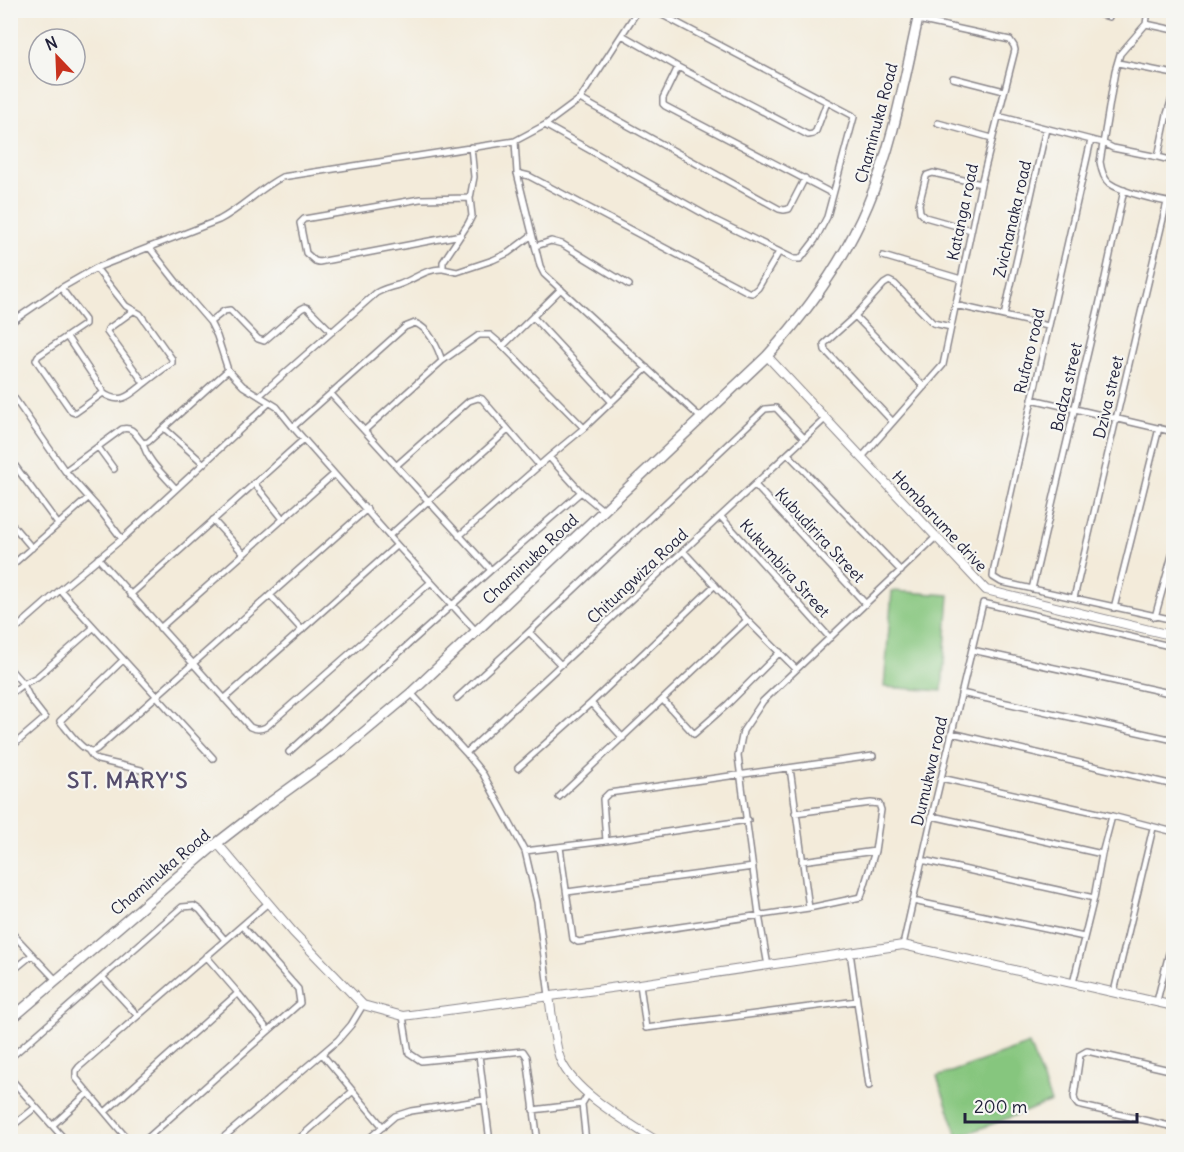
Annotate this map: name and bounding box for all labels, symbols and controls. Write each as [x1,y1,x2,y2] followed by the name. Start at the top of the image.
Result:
[27,27,87,87] north arrow
[42,32,60,55] text: N
[850,61,902,185] street label: Chaminuka Road
[989,158,1035,280] street label: Zvichanaka road
[942,162,982,262] street label: Katanga road
[1010,307,1048,395] street label: Rufaro road
[1046,340,1086,433] street label: Badza street
[1089,353,1127,440] street label: Dziva street
[888,466,992,576] street label: Hombarume drive
[771,483,869,587] street label: Kubudirira Street
[478,510,582,608] street label: Chaminuka Road
[736,515,835,622] street label: Kukumbira Street
[582,524,692,628] street label: Chitungwiza Road
[907,714,951,828] street label: Dumukwa road
[67,766,189,794] district label: ST. MARY'S
[106,825,214,919] street label: Chaminuka Road
[965,1086,1138,1124] scale bar
[974,1095,1028,1118] text: 200 m

